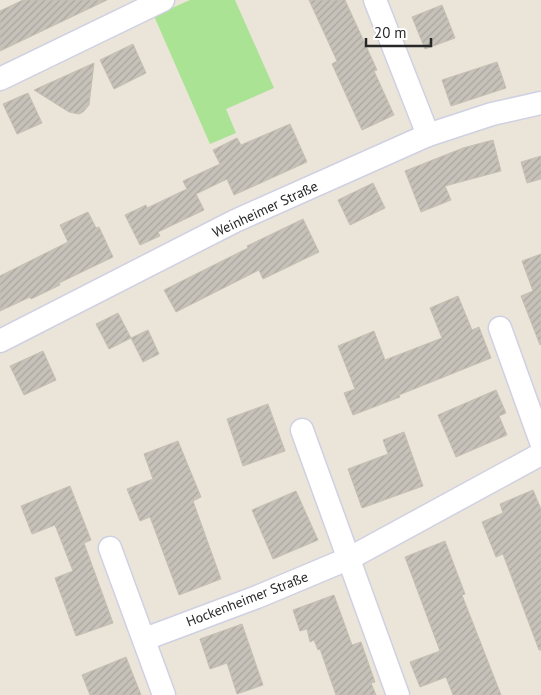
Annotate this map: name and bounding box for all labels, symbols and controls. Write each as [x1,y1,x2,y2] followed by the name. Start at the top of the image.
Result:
[366,15,431,47] scale bar
[374,23,407,42] text: 20 m
[209,177,321,241] street label: Weinheimer Straße
[183,567,311,631] street label: Hockenheimer Straße

